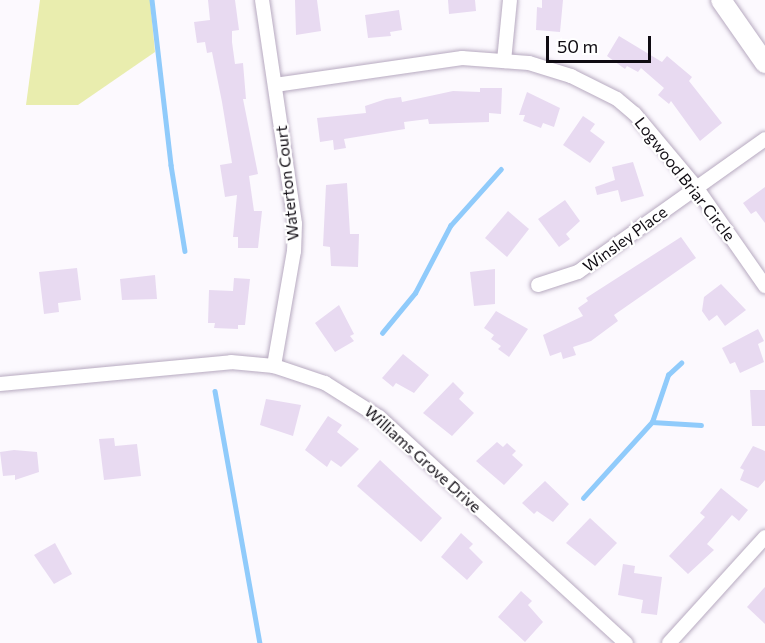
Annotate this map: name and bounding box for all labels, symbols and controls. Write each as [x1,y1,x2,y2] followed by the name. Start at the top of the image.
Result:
[549,24,654,62] scale bar
[557,35,598,57] text: 50 m
[631,113,739,245] street label: Logwood Briar Circle
[271,124,303,242] street label: Waterton Court
[579,202,671,276] street label: Winsley Place
[361,401,485,517] street label: Williams Grove Drive

